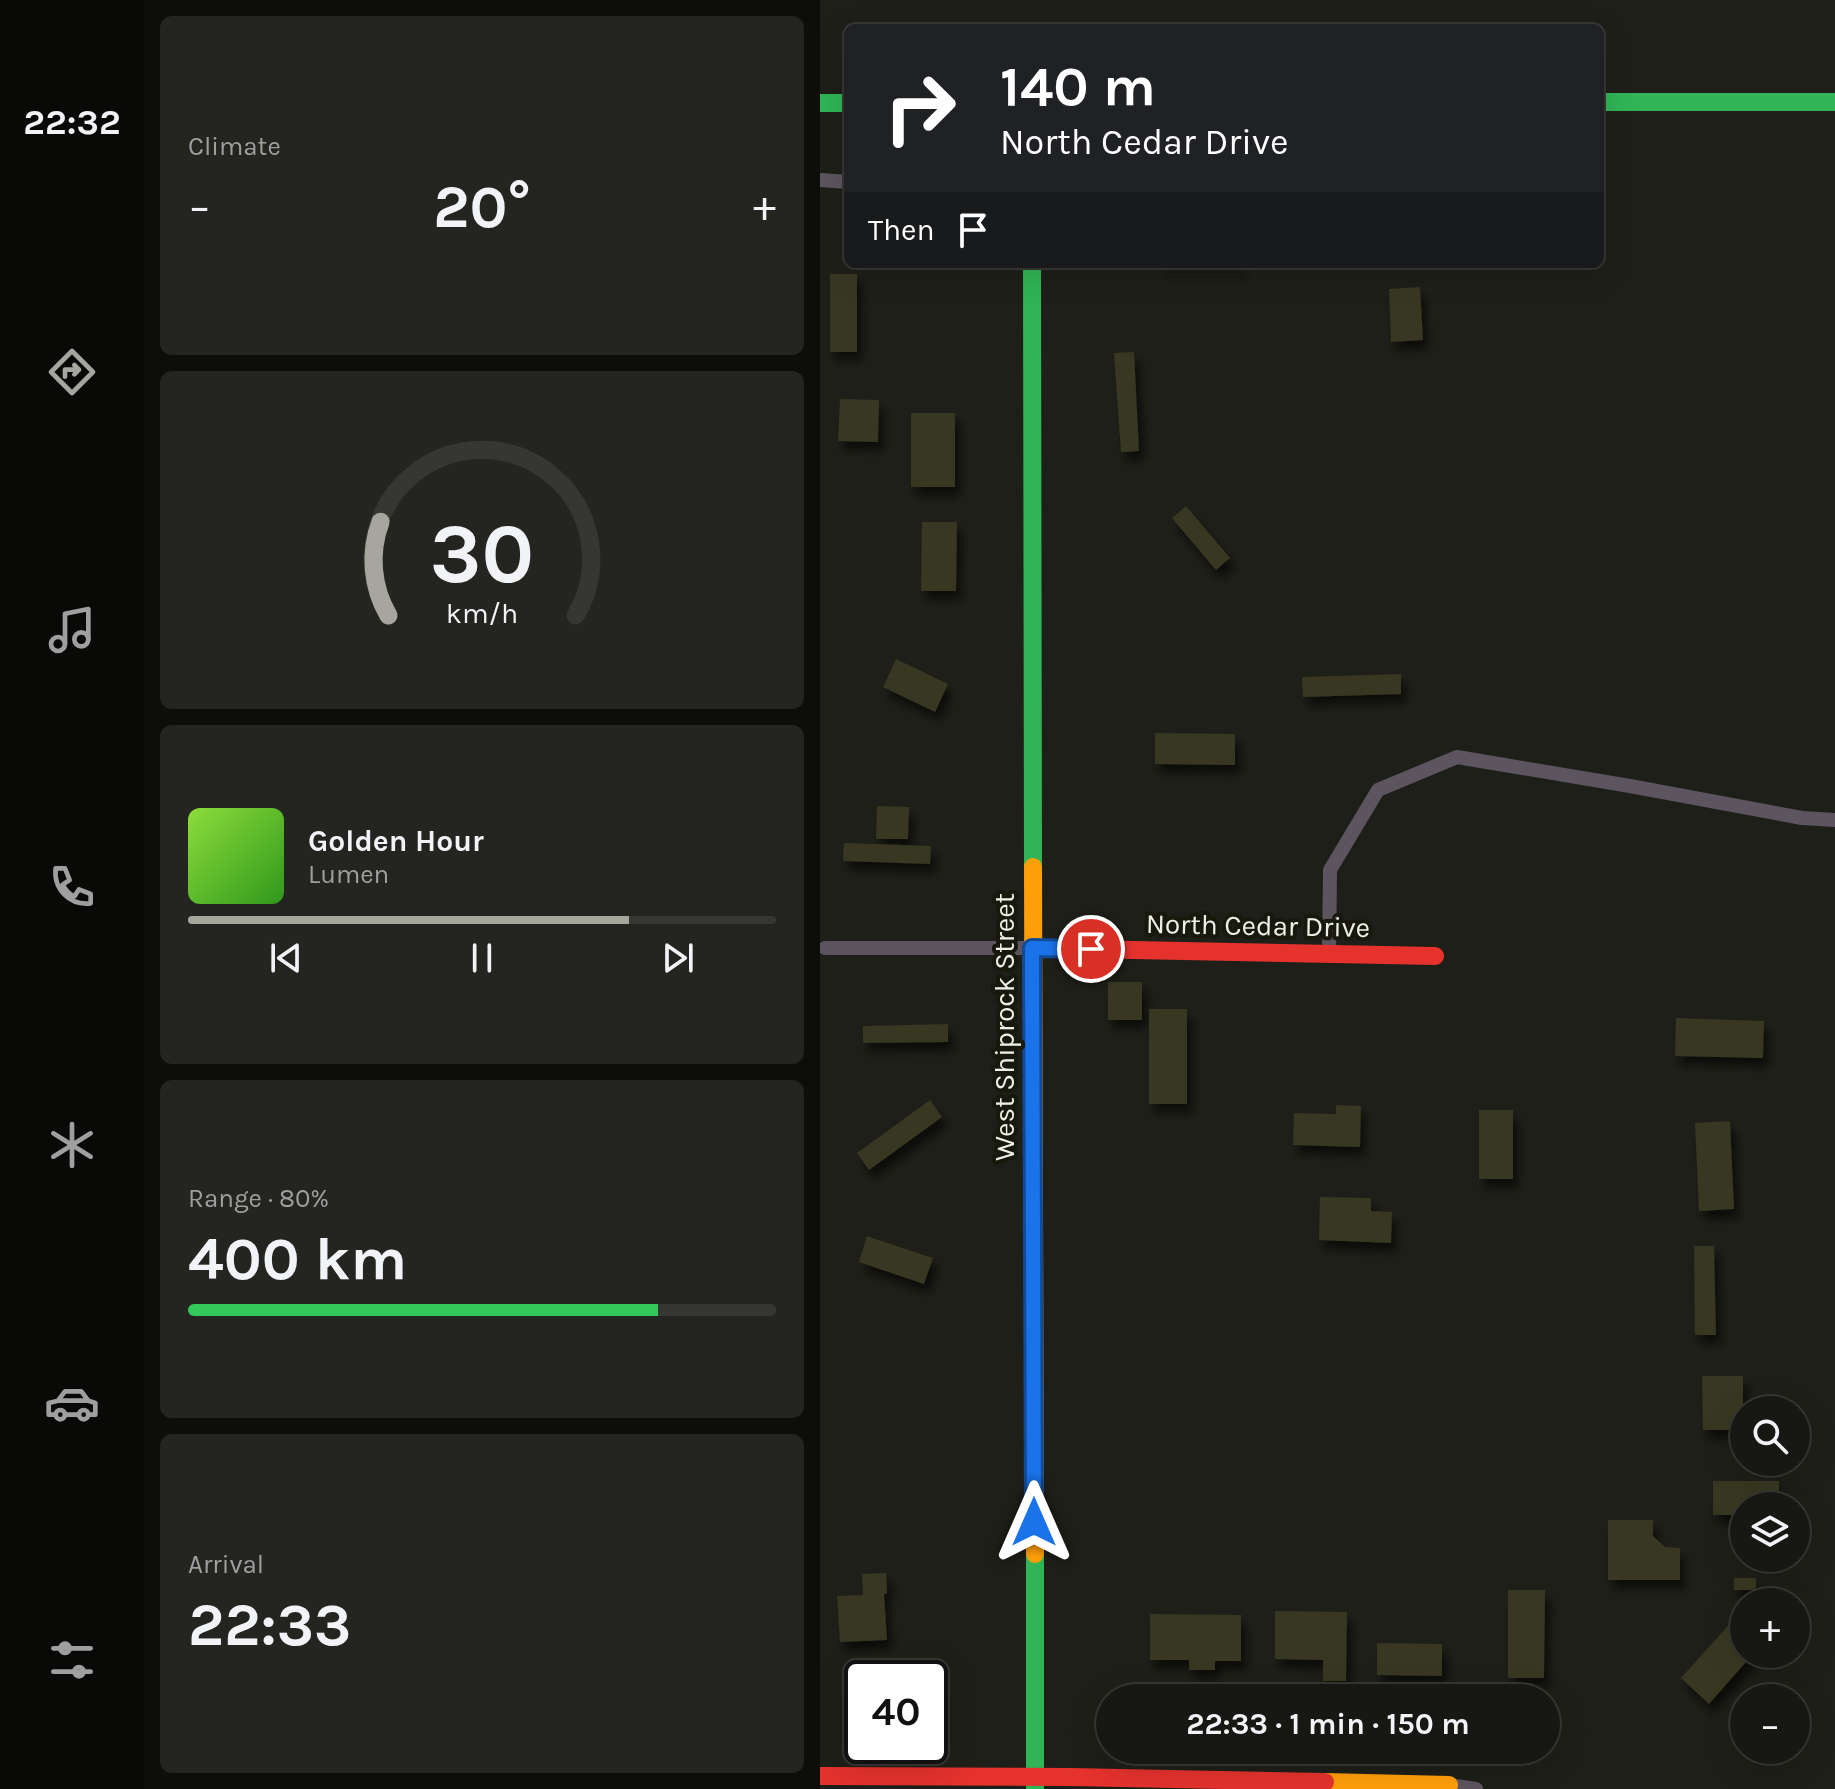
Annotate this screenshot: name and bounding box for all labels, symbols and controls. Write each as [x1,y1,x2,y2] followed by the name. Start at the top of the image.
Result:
[1000,54,1156,119] text: 140 m
[868,56,972,160] icon: right
[23,101,121,143] text: 22:32
[1000,121,1288,163] text: North Cedar Drive
[188,131,281,162] text: Climate
[433,172,531,242] text: 20°
[188,181,211,232] text: −
[753,181,776,232] text: +
[951,208,995,252] icon: arrive
[868,212,935,248] text: Then
[44,344,100,400] icon: directions
[430,505,534,602] text: 30
[446,597,518,630] text: km/h
[44,602,100,658] icon: music
[308,823,484,859] text: Golden Hour
[44,859,100,915] icon: phone
[308,859,389,890] text: Lumen
[988,893,1021,1161] street label: West Shiprock Street
[1146,907,1370,944] street label: North Cedar Drive
[1057,915,1125,983] pin
[1069,927,1113,971] icon: arrive
[264,936,308,980] icon: previous
[460,936,504,980] icon: pause
[656,936,700,980] icon: next
[44,1117,100,1173] icon: climate
[188,1183,329,1214] text: Range · 80%
[188,1224,407,1294] text: 400 km
[44,1375,100,1431] icon: car
[1730,1396,1810,1764] map controls
[1730,1396,1810,1476] button: search
[992,1480,1076,1564] position arrow
[1730,1492,1810,1572] button: layers
[188,1549,264,1580] text: Arrival
[1730,1588,1810,1668] button: +
[188,1590,351,1660] text: 22:33
[44,1632,100,1688] icon: filters
[844,1660,948,1764] speed limit sign: 40
[1730,1684,1810,1764] button: −
[1186,1706,1470,1742] text: 22:33 · 1 min · 150 m

